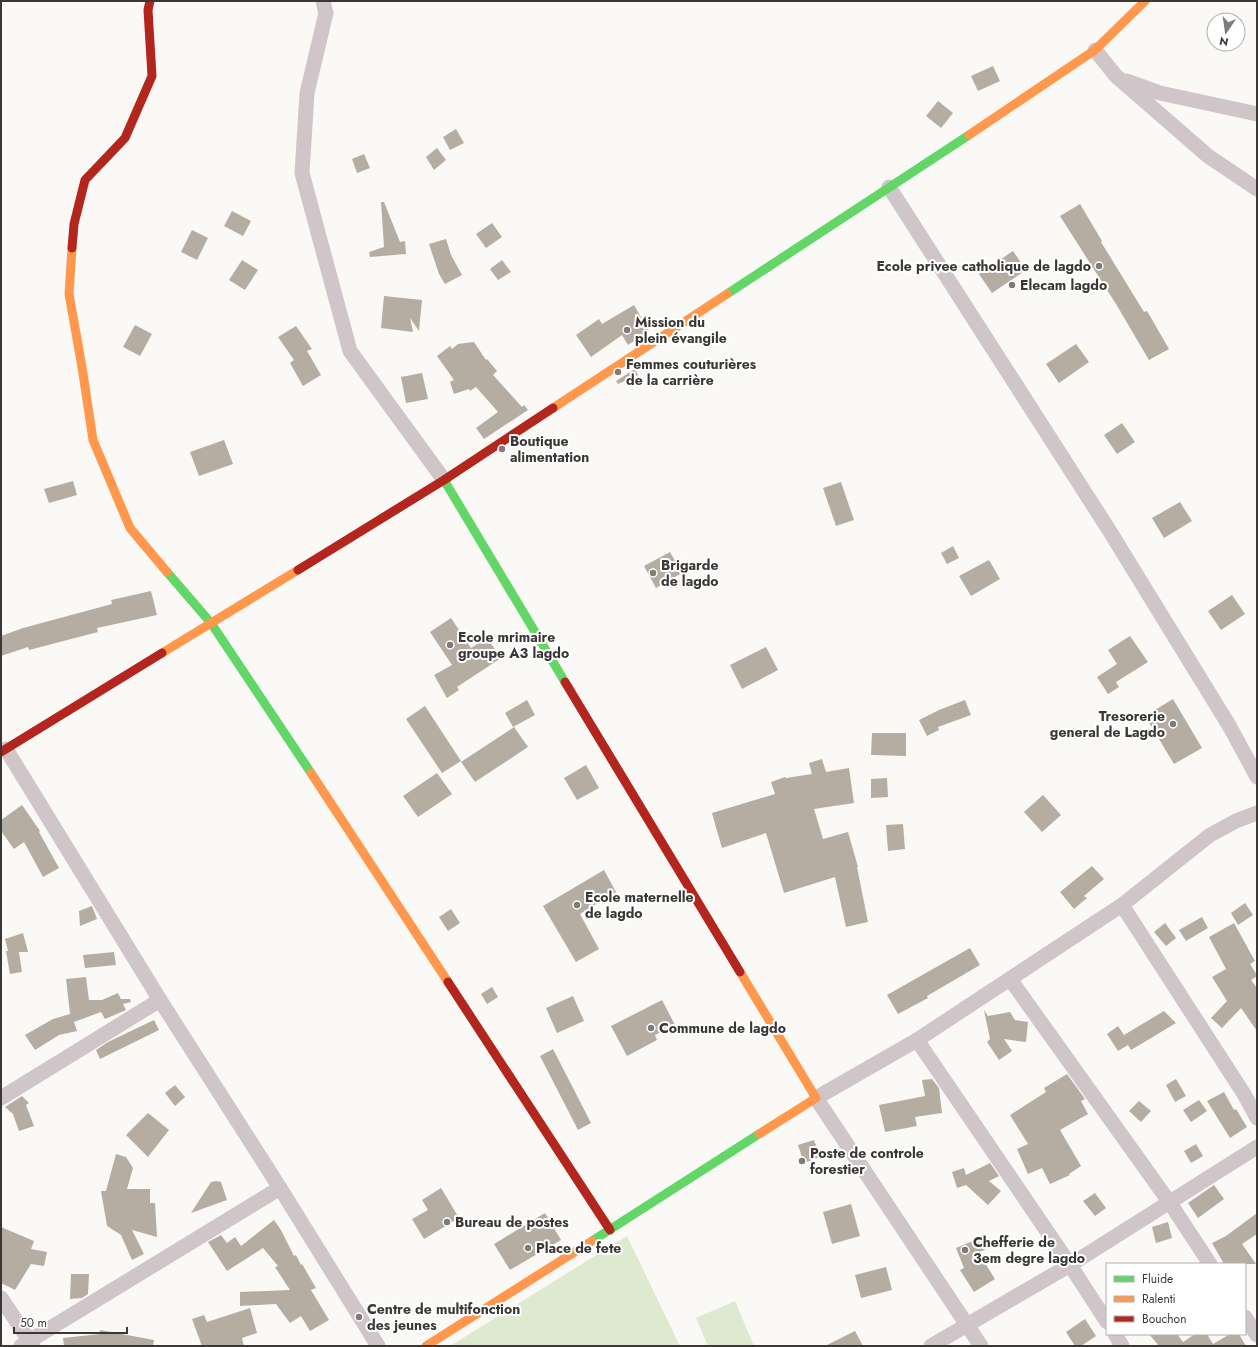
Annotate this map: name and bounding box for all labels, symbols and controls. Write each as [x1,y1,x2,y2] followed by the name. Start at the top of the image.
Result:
[1206,12,1246,52] north arrow
[1218,33,1230,51] text: N
[876,256,1091,276] place label: Ecole privee catholique de lagdo
[1094,261,1104,271] marker: Ecole privee catholique de lagdo
[1020,275,1107,295] place label: Elecam lagdo
[1007,280,1017,290] marker: Elecam lagdo
[635,312,727,348] place label: Mission du plein évangile
[622,325,632,335] marker: Mission du plein évangile
[626,354,757,390] place label: Femmes couturières de la carrière
[613,367,623,377] marker: Femmes couturières de la carrière
[510,431,589,467] place label: Boutique alimentation
[497,444,507,454] marker: Boutique alimentation
[661,555,719,591] place label: Brigarde de lagdo
[648,568,658,578] marker: Brigarde de lagdo
[458,627,569,663] place label: Ecole mrimaire groupe A3 lagdo
[445,640,455,650] marker: Ecole mrimaire groupe A3 lagdo
[1050,706,1165,742] place label: Tresorerie general de Lagdo
[1168,719,1178,729] marker: Tresorerie general de Lagdo
[585,887,694,923] place label: Ecole maternelle de lagdo
[572,900,582,910] marker: Ecole maternelle de lagdo
[659,1018,786,1038] place label: Commune de lagdo
[646,1023,656,1033] marker: Commune de lagdo
[810,1143,924,1179] place label: Poste de controle forestier
[797,1156,807,1166] marker: Poste de controle forestier
[455,1212,569,1232] place label: Bureau de postes
[442,1217,452,1227] marker: Bureau de postes
[973,1232,1085,1268] place label: Chefferie de 3em degre lagdo
[536,1238,621,1258] place label: Place de fete
[523,1243,533,1253] marker: Place de fete
[960,1245,970,1255] marker: Chefferie de 3em degre lagdo
[1106,1263,1246,1335] legend
[1142,1270,1173,1288] text: Fluide
[1142,1290,1176,1308] text: Ralenti
[367,1299,520,1335] place label: Centre de multifonction des jeunes
[14,1309,127,1335] scale bar
[1142,1310,1186,1328] text: Bouchon
[354,1312,364,1322] marker: Centre de multifonction des jeunes
[20,1314,47,1332] text: 50 m

